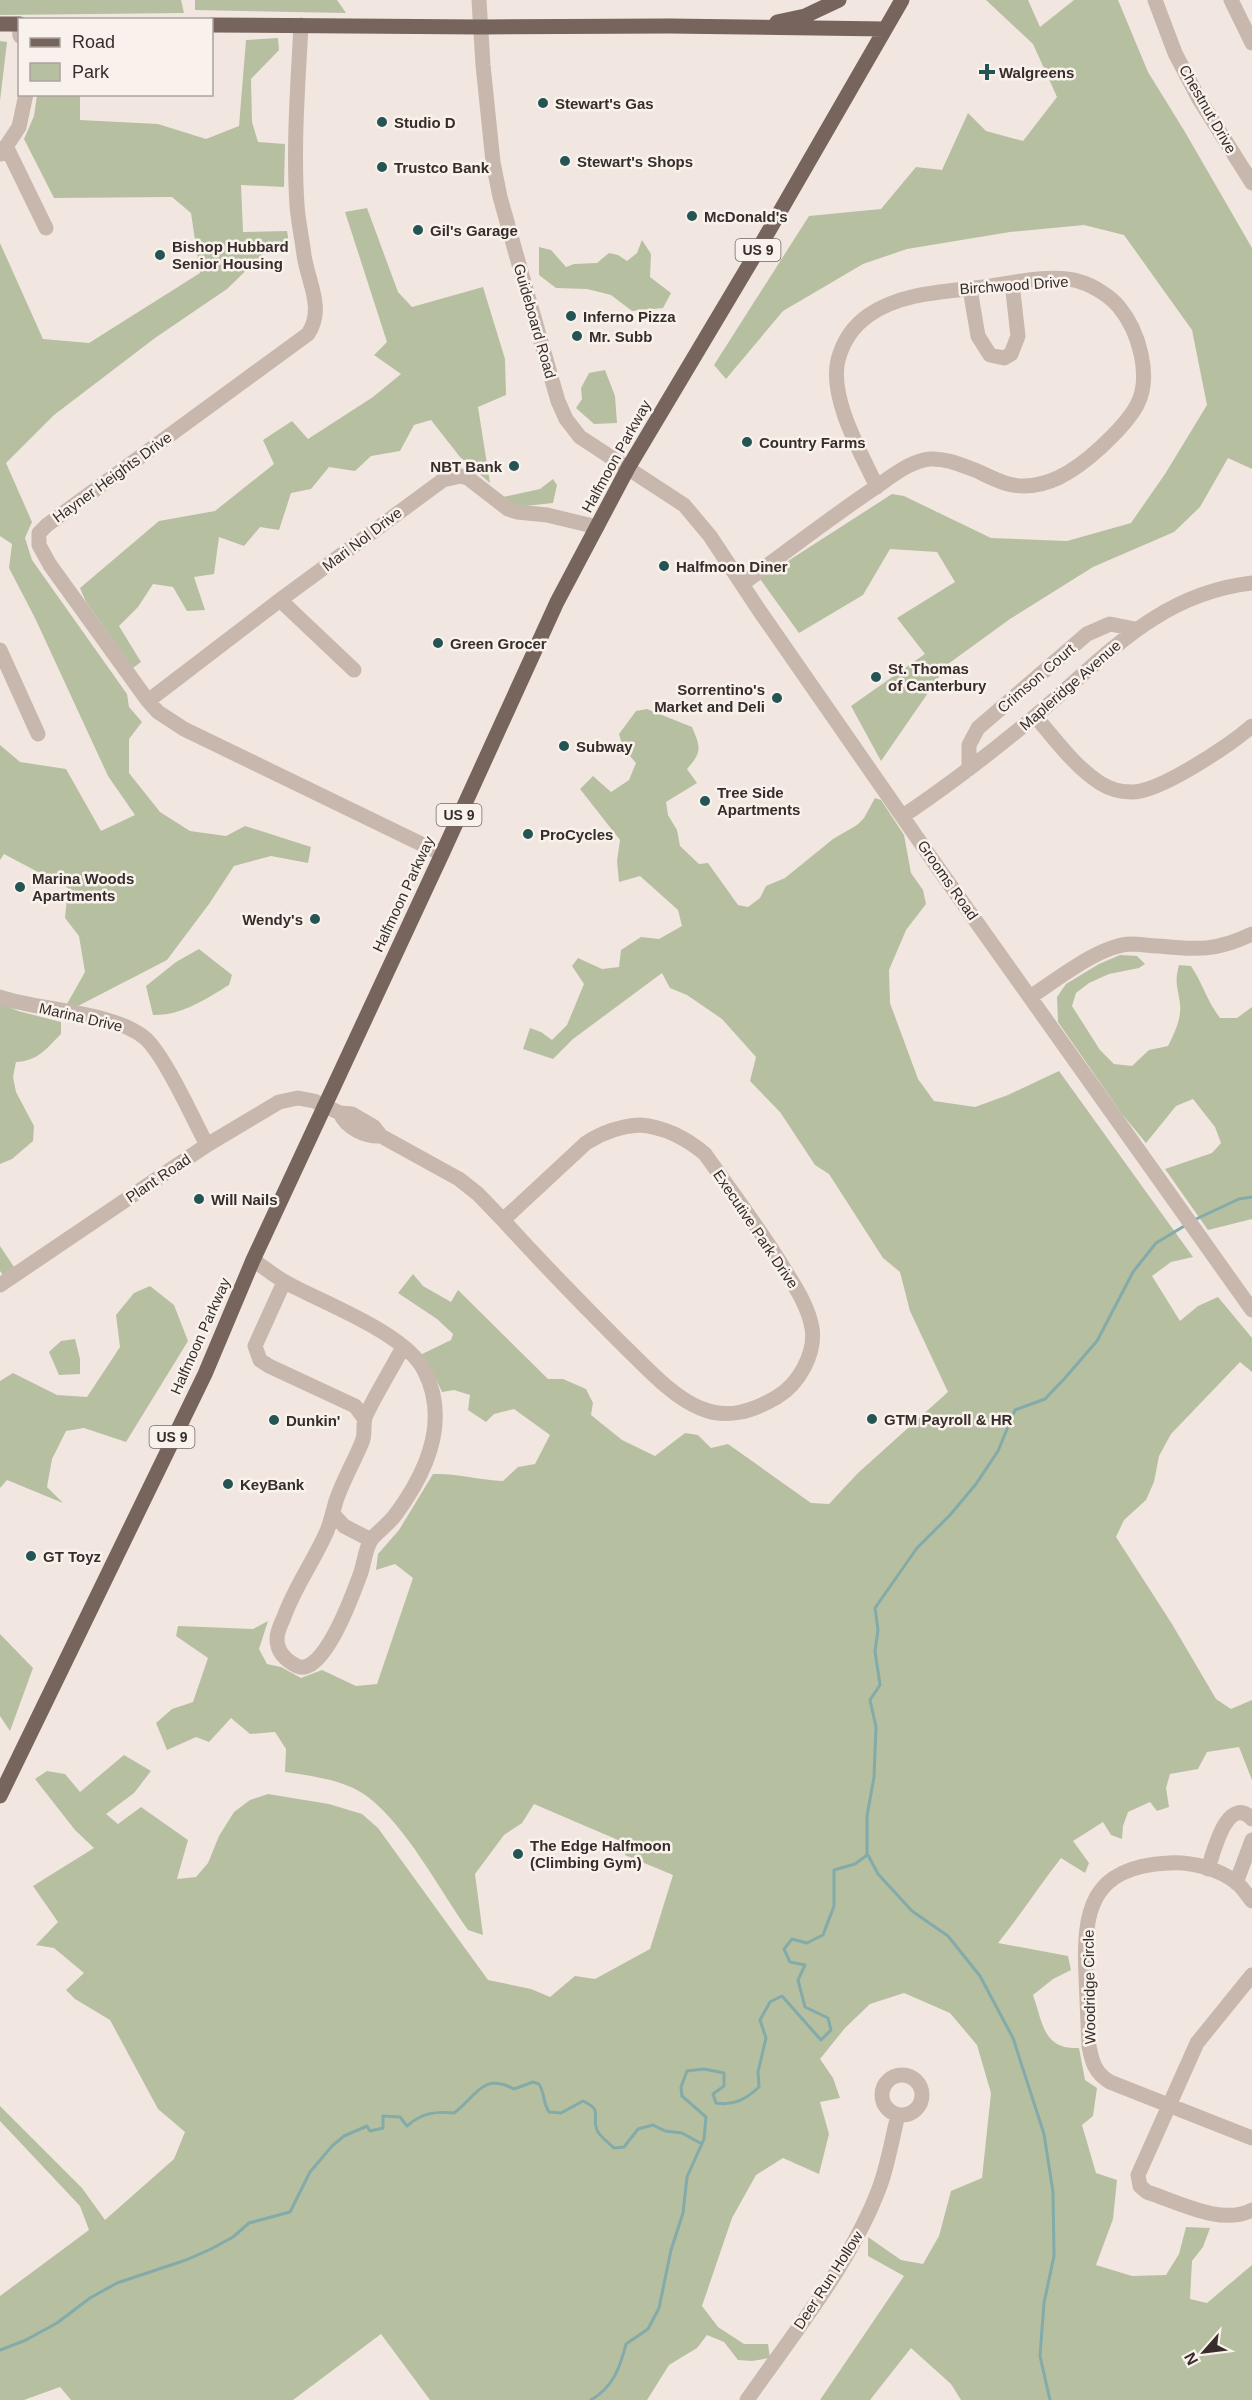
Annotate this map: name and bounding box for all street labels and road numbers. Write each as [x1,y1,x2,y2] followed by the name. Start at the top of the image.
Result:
[1176,62,1240,156] street label: Chestnut Drive
[736,239,780,261] road number: US 9
[511,262,559,380] street label: Guideboard Road
[959,273,1069,297] street label: Birchwood Drive
[578,396,654,515] street label: Halfmoon Parkway
[49,428,175,526] street label: Hayner Heights Drive
[319,504,405,574] street label: Mari Nol Drive
[1016,637,1124,733] street label: Mapleridge Avenue
[994,639,1079,716] street label: Crimson Court
[436,804,482,826] road number: US 9
[369,833,438,955] street label: Halfmoon Parkway
[914,837,982,923] street label: Grooms Road
[38,999,124,1035] street label: Marina Drive
[122,1150,194,1206] street label: Plant Road
[710,1167,802,1291] street label: Executive Park Drive
[167,1275,234,1397] street label: Halfmoon Parkway
[150,1426,195,1448] road number: US 9
[1079,1929,1099,2045] street label: Woodridge Circle
[790,2228,866,2332] street label: Deer Run Hollow

